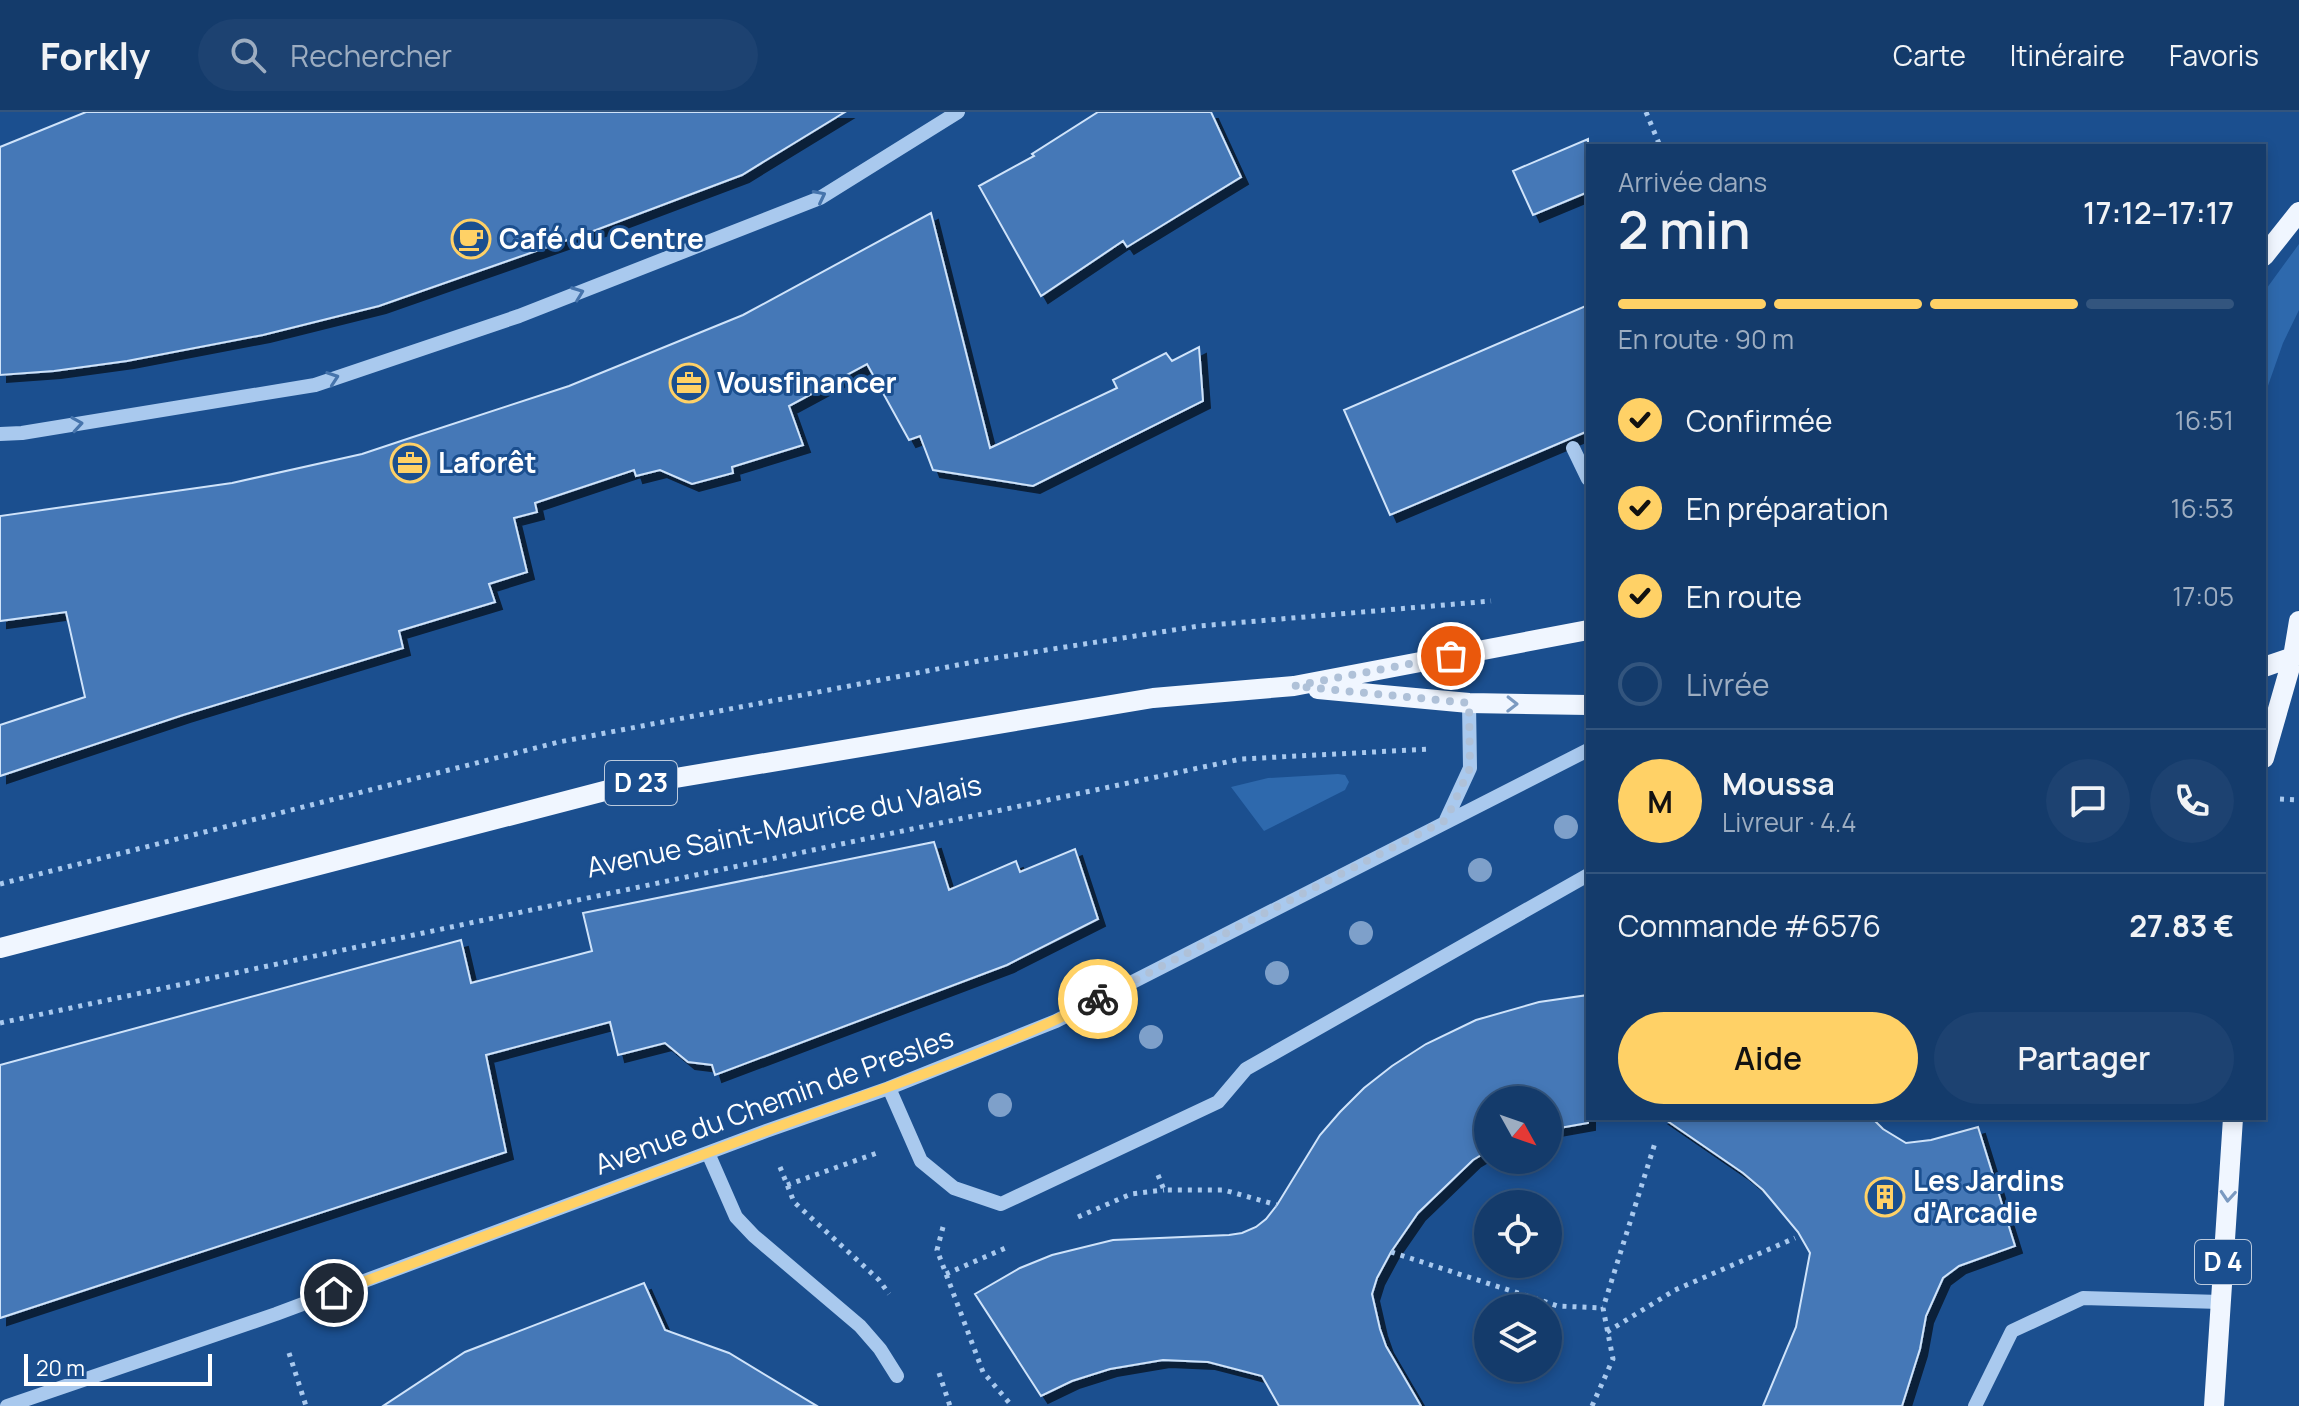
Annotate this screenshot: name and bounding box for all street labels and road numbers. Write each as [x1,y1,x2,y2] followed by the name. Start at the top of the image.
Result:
[605,761,677,805] road number: D 23
[583,765,985,886] street label: Avenue Saint-Maurice du Valais
[589,1017,958,1183] street label: Avenue du Chemin de Presles
[2195,1240,2251,1284] road number: D 4

